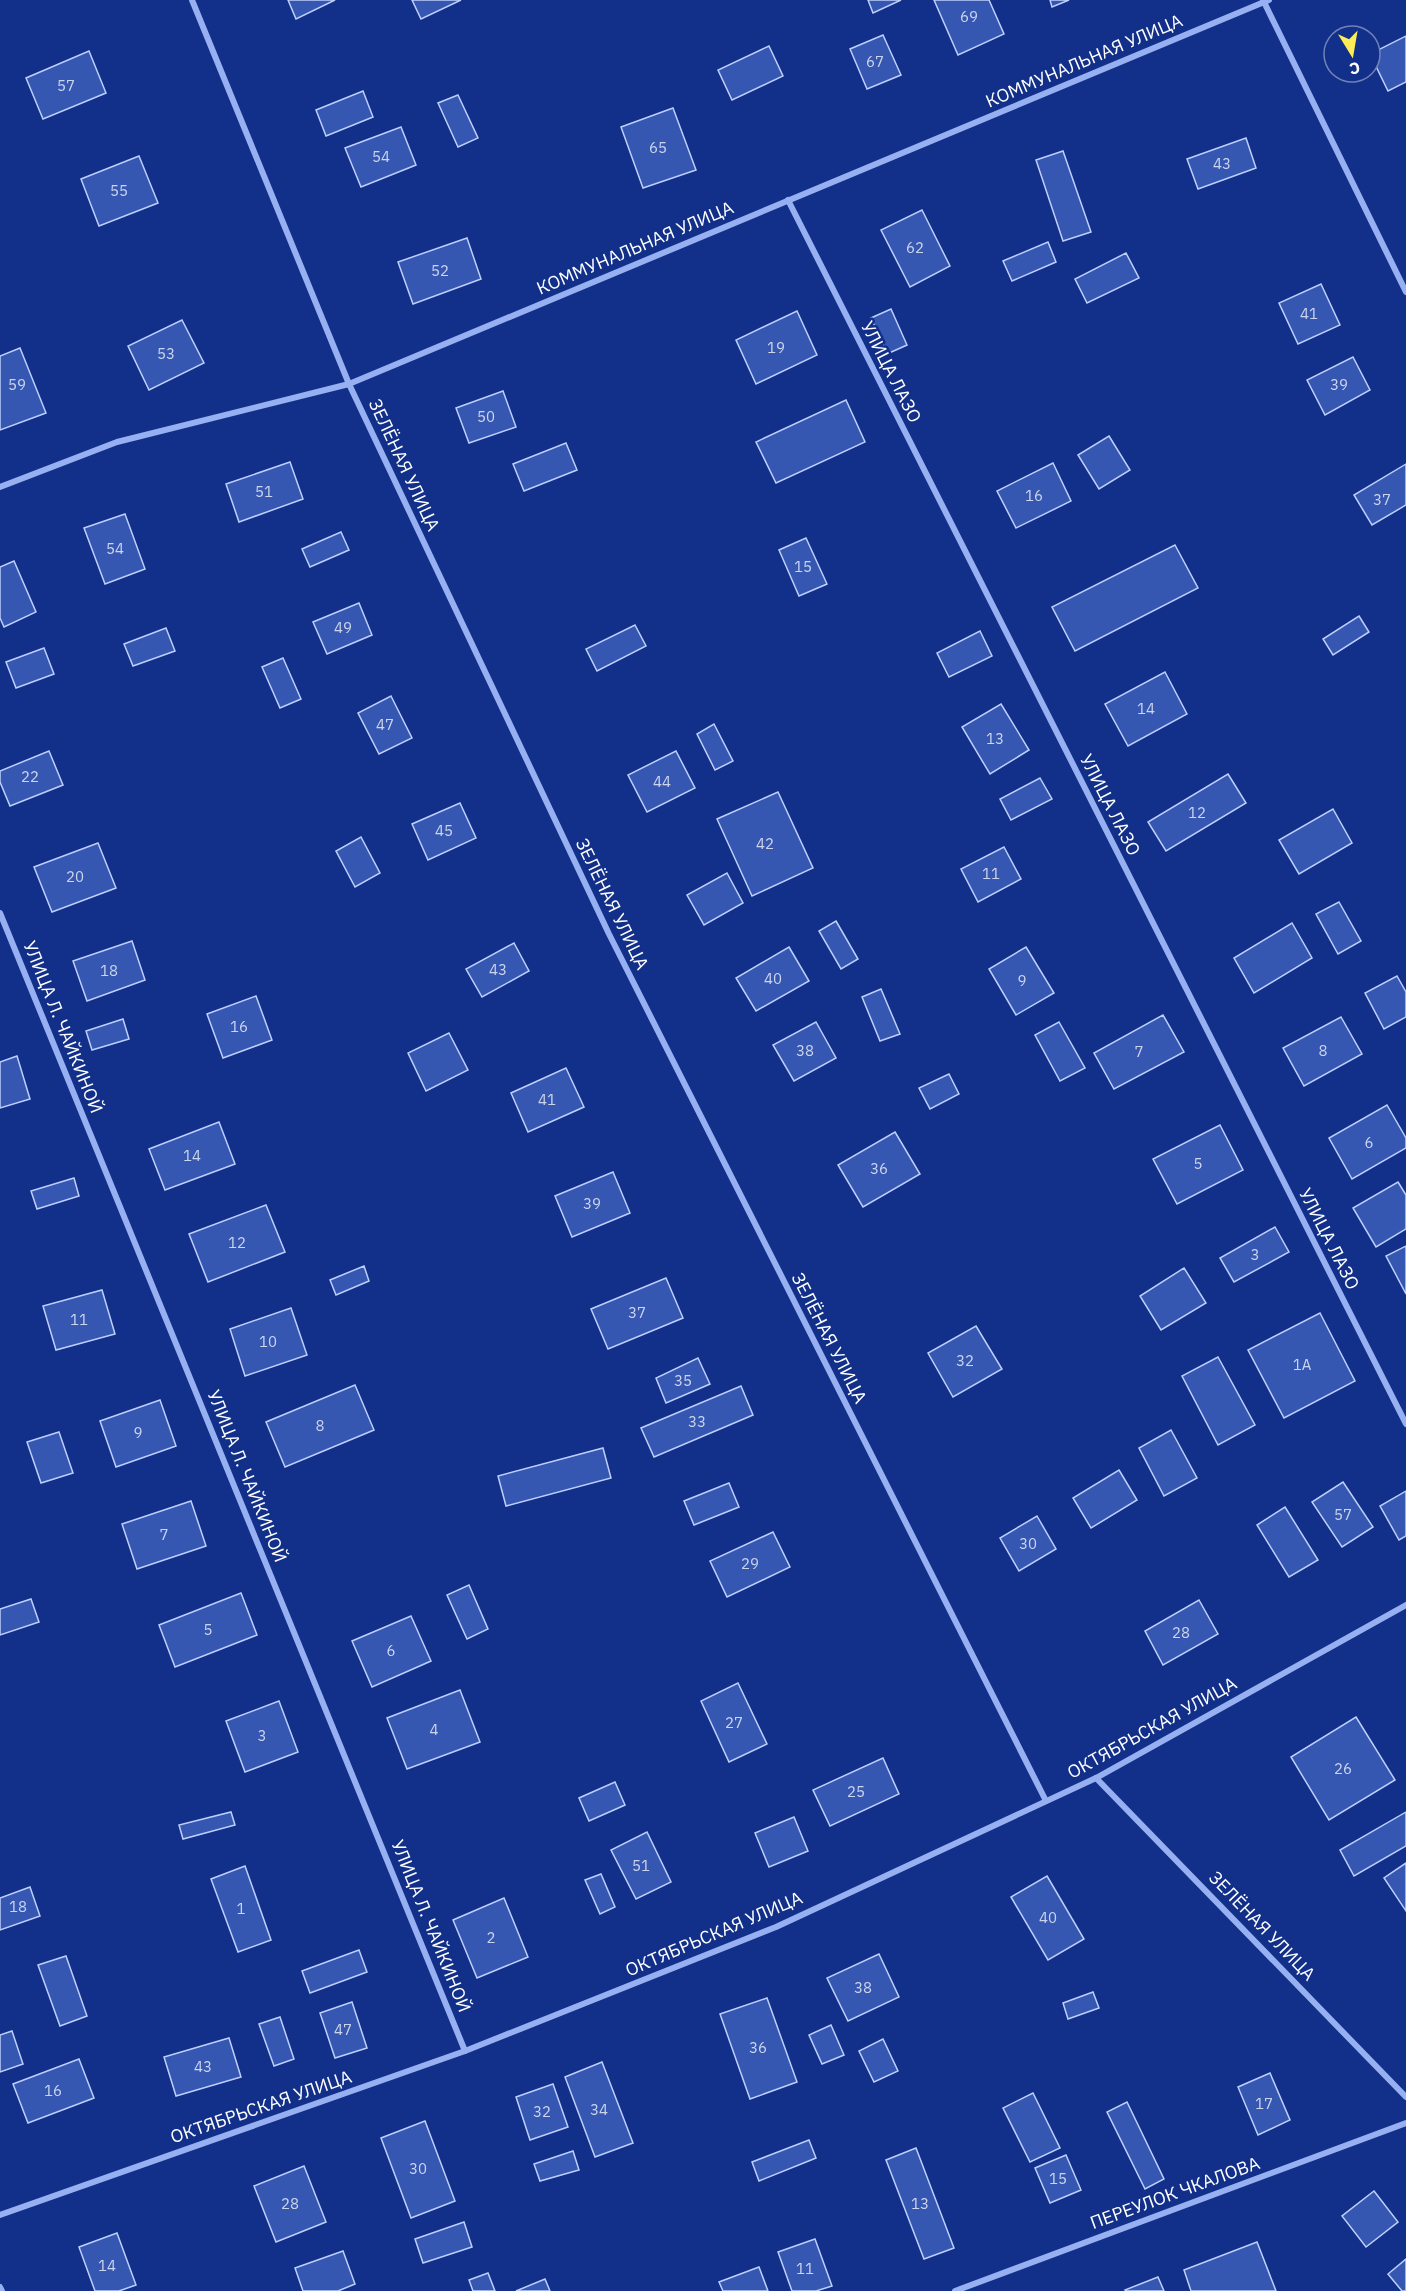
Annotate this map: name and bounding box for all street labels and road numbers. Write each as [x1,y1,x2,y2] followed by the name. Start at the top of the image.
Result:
[982,8,1186,112] street label: КОММУНАЛЬНАЯ УЛИЦА
[533,195,737,299] street label: КОММУНАЛЬНАЯ УЛИЦА
[856,317,927,426] street label: УЛИЦА ЛАЗО
[364,395,445,535] street label: ЗЕЛЁНАЯ УЛИЦА
[1075,750,1146,859] street label: УЛИЦА ЛАЗО
[571,834,654,974] street label: ЗЕЛЁНАЯ УЛИЦА
[18,937,109,1116] street label: УЛИЦА Л. ЧАЙКИНОЙ
[1294,1184,1365,1293] street label: УЛИЦА ЛАЗО
[787,1269,872,1407] street label: ЗЕЛЁНАЯ УЛИЦА
[202,1386,293,1565] street label: УЛИЦА Л. ЧАЙКИНОЙ
[1063,1671,1241,1784] street label: ОКТЯБРЬСКАЯ УЛИЦА
[386,1836,477,2015] street label: УЛИЦА Л. ЧАЙКИНОЙ
[1204,1866,1321,1986] street label: ЗЕЛЁНАЯ УЛИЦА
[622,1886,806,1981] street label: ОКТЯБРЬСКАЯ УЛИЦА
[167,2065,355,2148] street label: ОКТЯБРЬСКАЯ УЛИЦА
[1087,2151,1263,2234] street label: ПЕРЕУЛОК ЧКАЛОВА

